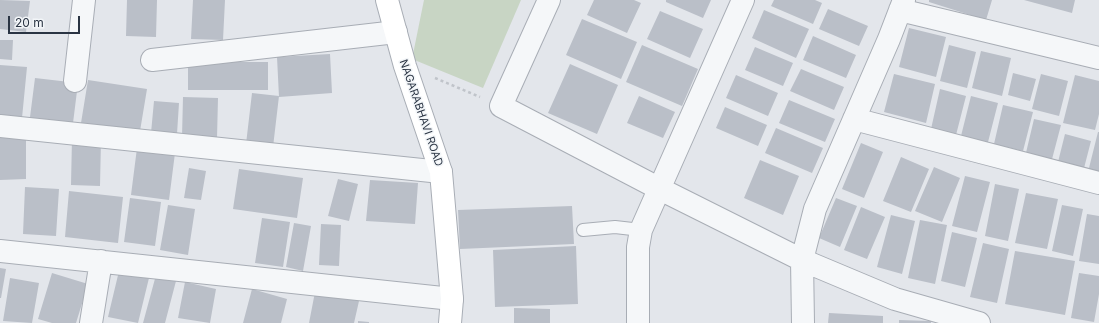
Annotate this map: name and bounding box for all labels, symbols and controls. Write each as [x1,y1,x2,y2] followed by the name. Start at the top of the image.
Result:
[10,8,82,34] scale bar
[15,15,44,30] text: 20 m
[396,58,446,168] street label: NAGARABHAVI ROAD

